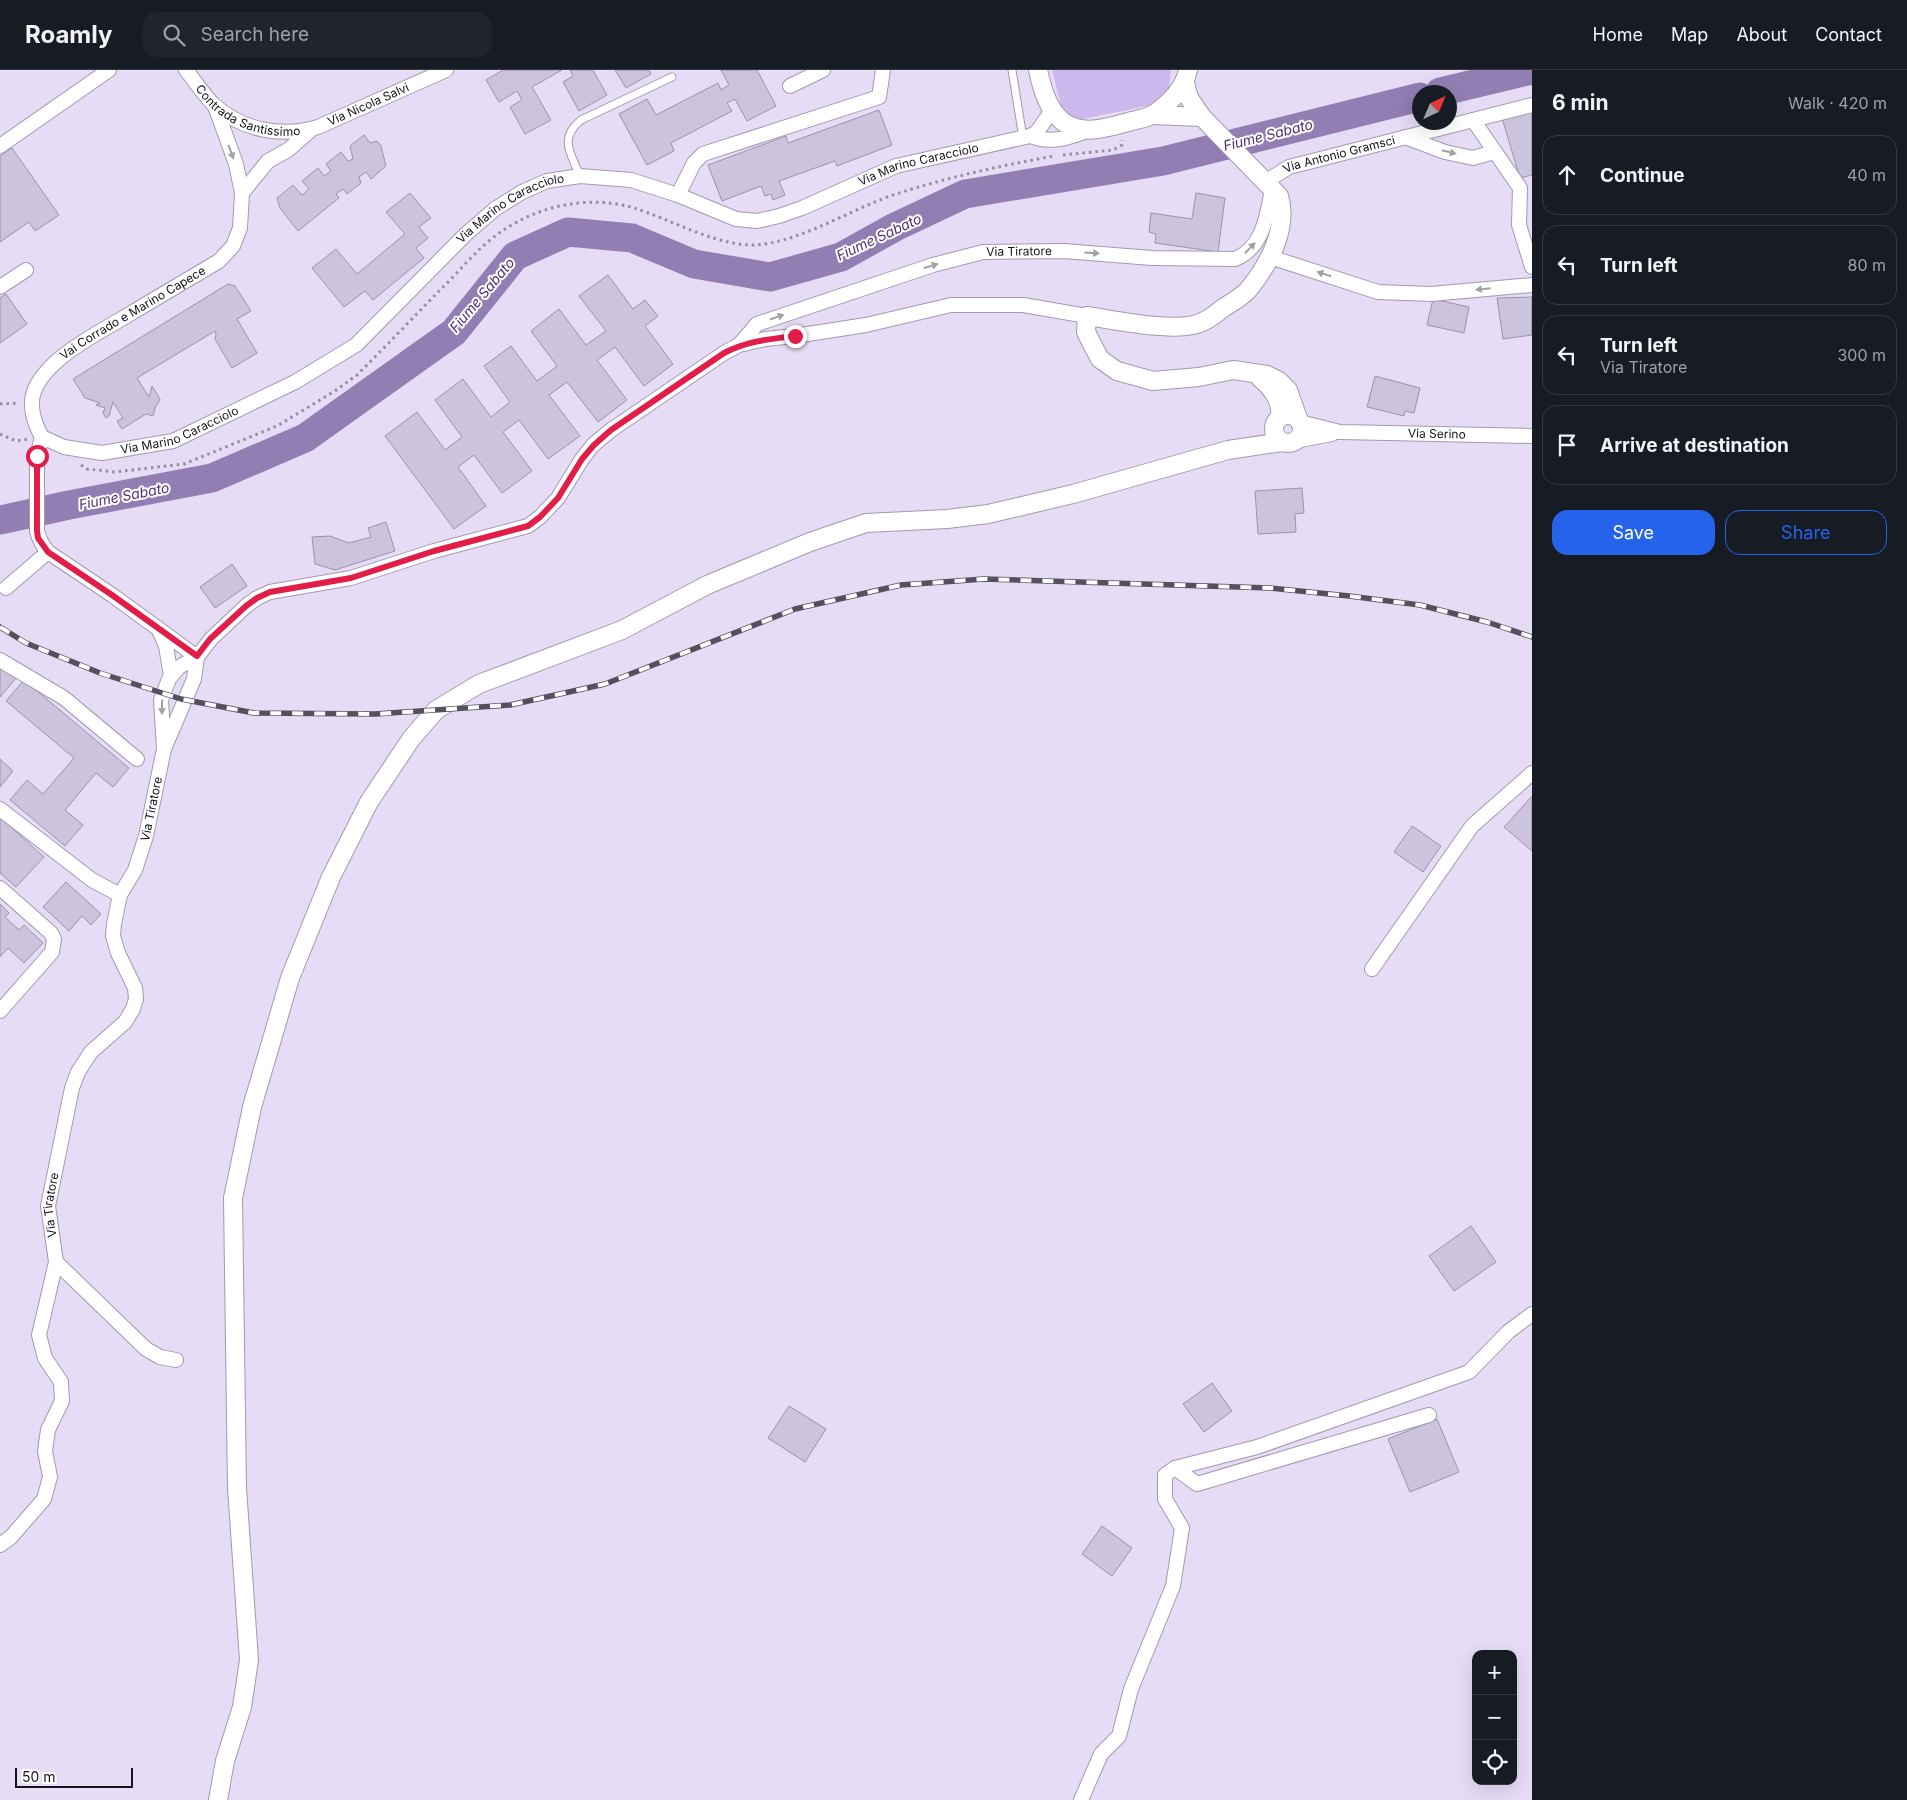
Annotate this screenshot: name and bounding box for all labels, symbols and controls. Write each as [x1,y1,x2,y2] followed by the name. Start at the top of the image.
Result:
[142,12,492,57] search box
[25,20,112,49] text: Roamly
[160,21,188,49] icon: search
[200,23,309,46] text: Search here
[1593,24,1643,45] text: Home
[1671,24,1708,45] text: Map
[1736,24,1787,45] text: About
[1815,24,1882,45] text: Contact
[325,79,411,129] street label: Via Nicola Salvi
[193,81,301,139] street label: Contrada Santissimo
[1412,85,1457,130] north arrow
[1552,90,1609,115] text: 6 min
[1788,93,1887,113] text: Walk · 420 m
[1221,115,1314,154] water label: Fiume Sabato
[1280,132,1397,176] street label: Via Antonio Gramsci
[856,140,980,189] street label: Via Marino Caracciolo
[227,145,235,160] one-way arrow
[1441,148,1456,156] one-way arrow
[1553,161,1581,189] icon: ahead
[1600,164,1685,187] text: Continue
[1847,165,1886,185] text: 40 m
[453,171,565,246] street label: Via Marino Caracciolo
[834,209,924,264] water label: Fiume Sabato
[986,243,1052,259] street label: Via Tiratore
[1244,243,1256,255] one-way arrow
[1084,249,1100,257] one-way arrow
[1553,251,1581,279] icon: left
[446,254,518,335] water label: Fiume Sabato
[1600,254,1678,277] text: Turn left
[1847,255,1886,275] text: 80 m
[924,261,939,269] one-way arrow
[57,263,208,363] street label: Vai Corrado e Marino Capece
[1316,270,1331,278] one-way arrow
[1475,285,1491,293] one-way arrow
[770,313,785,321] one-way arrow
[784,325,807,348] route end
[1600,334,1678,357] text: Turn left
[1553,341,1581,369] icon: left
[1837,345,1886,365] text: 300 m
[1600,357,1687,377] text: Via Tiratore
[119,403,241,457] street label: Via Marino Caracciolo
[1408,425,1466,442] street label: Via Serino
[1553,431,1581,459] icon: arrive
[1600,434,1789,457] text: Arrive at destination
[26,445,49,468] route start
[77,478,171,513] water label: Fiume Sabato
[1552,510,1715,555] button: Save
[1725,510,1887,555] button: Share
[158,700,166,716] one-way arrow
[137,775,165,843] street label: Via Tiratore
[40,1171,62,1238] street label: Via Tiratore
[1472,1650,1517,1785] map controls
[1472,1650,1517,1695] button: +
[1472,1695,1517,1740] button: −
[1472,1740,1517,1785] button: locate
[15,1765,132,1788] scale bar
[22,1768,56,1785] text: 50 m

